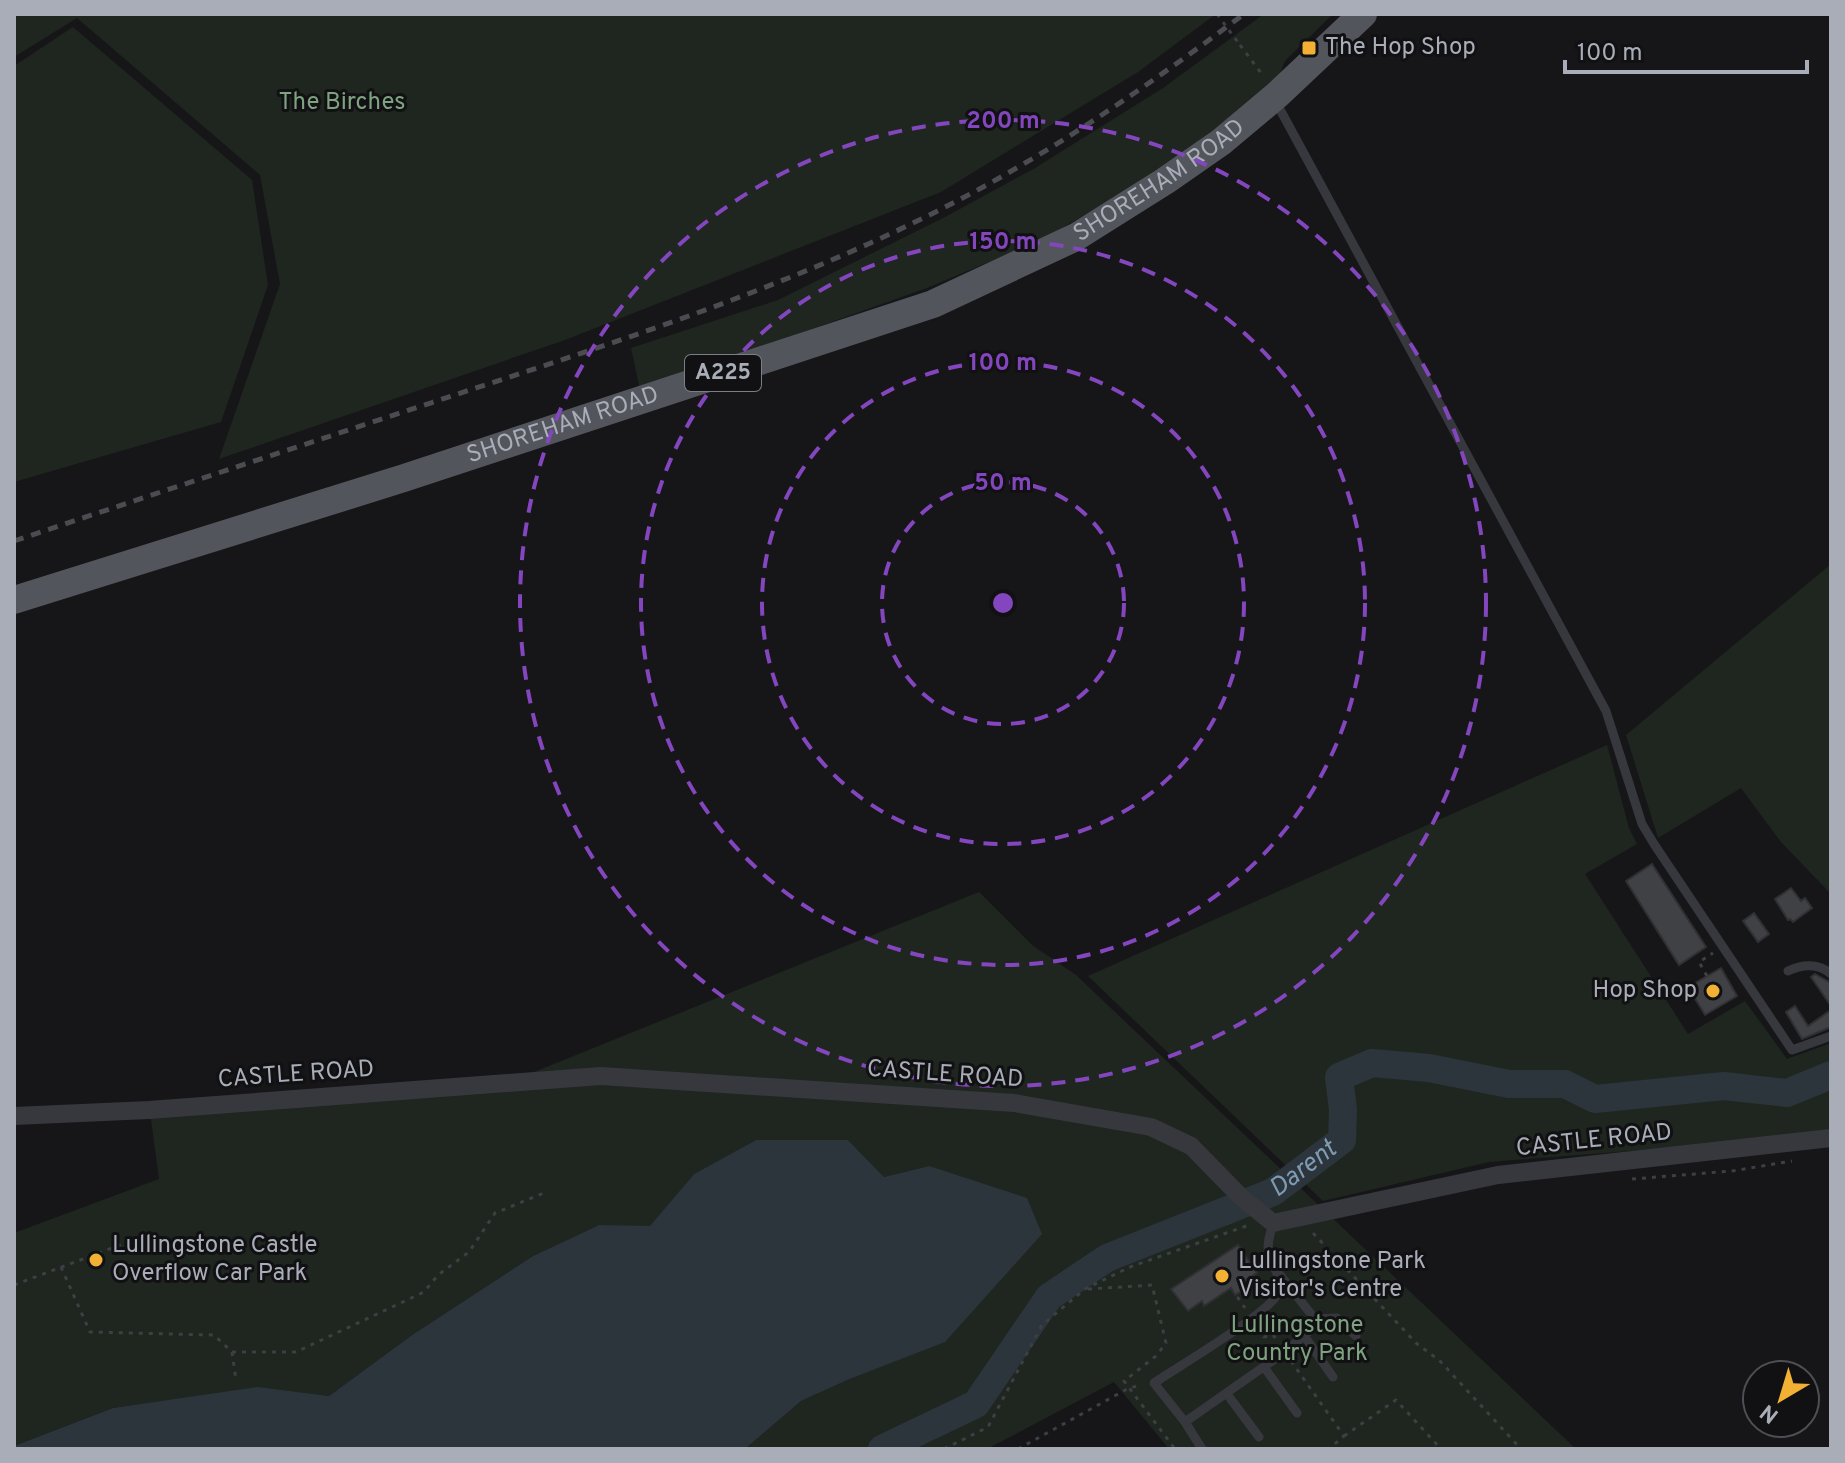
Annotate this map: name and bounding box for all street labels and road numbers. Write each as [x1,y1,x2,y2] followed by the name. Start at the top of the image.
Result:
[1068,113,1252,250] street label: SHOREHAM ROAD
[685,355,761,391] road number: A225
[463,380,663,471] street label: SHOREHAM ROAD
[217,1055,375,1095] street label: CASTLE ROAD
[866,1055,1024,1095] street label: CASTLE ROAD
[1515,1118,1673,1164] street label: CASTLE ROAD

